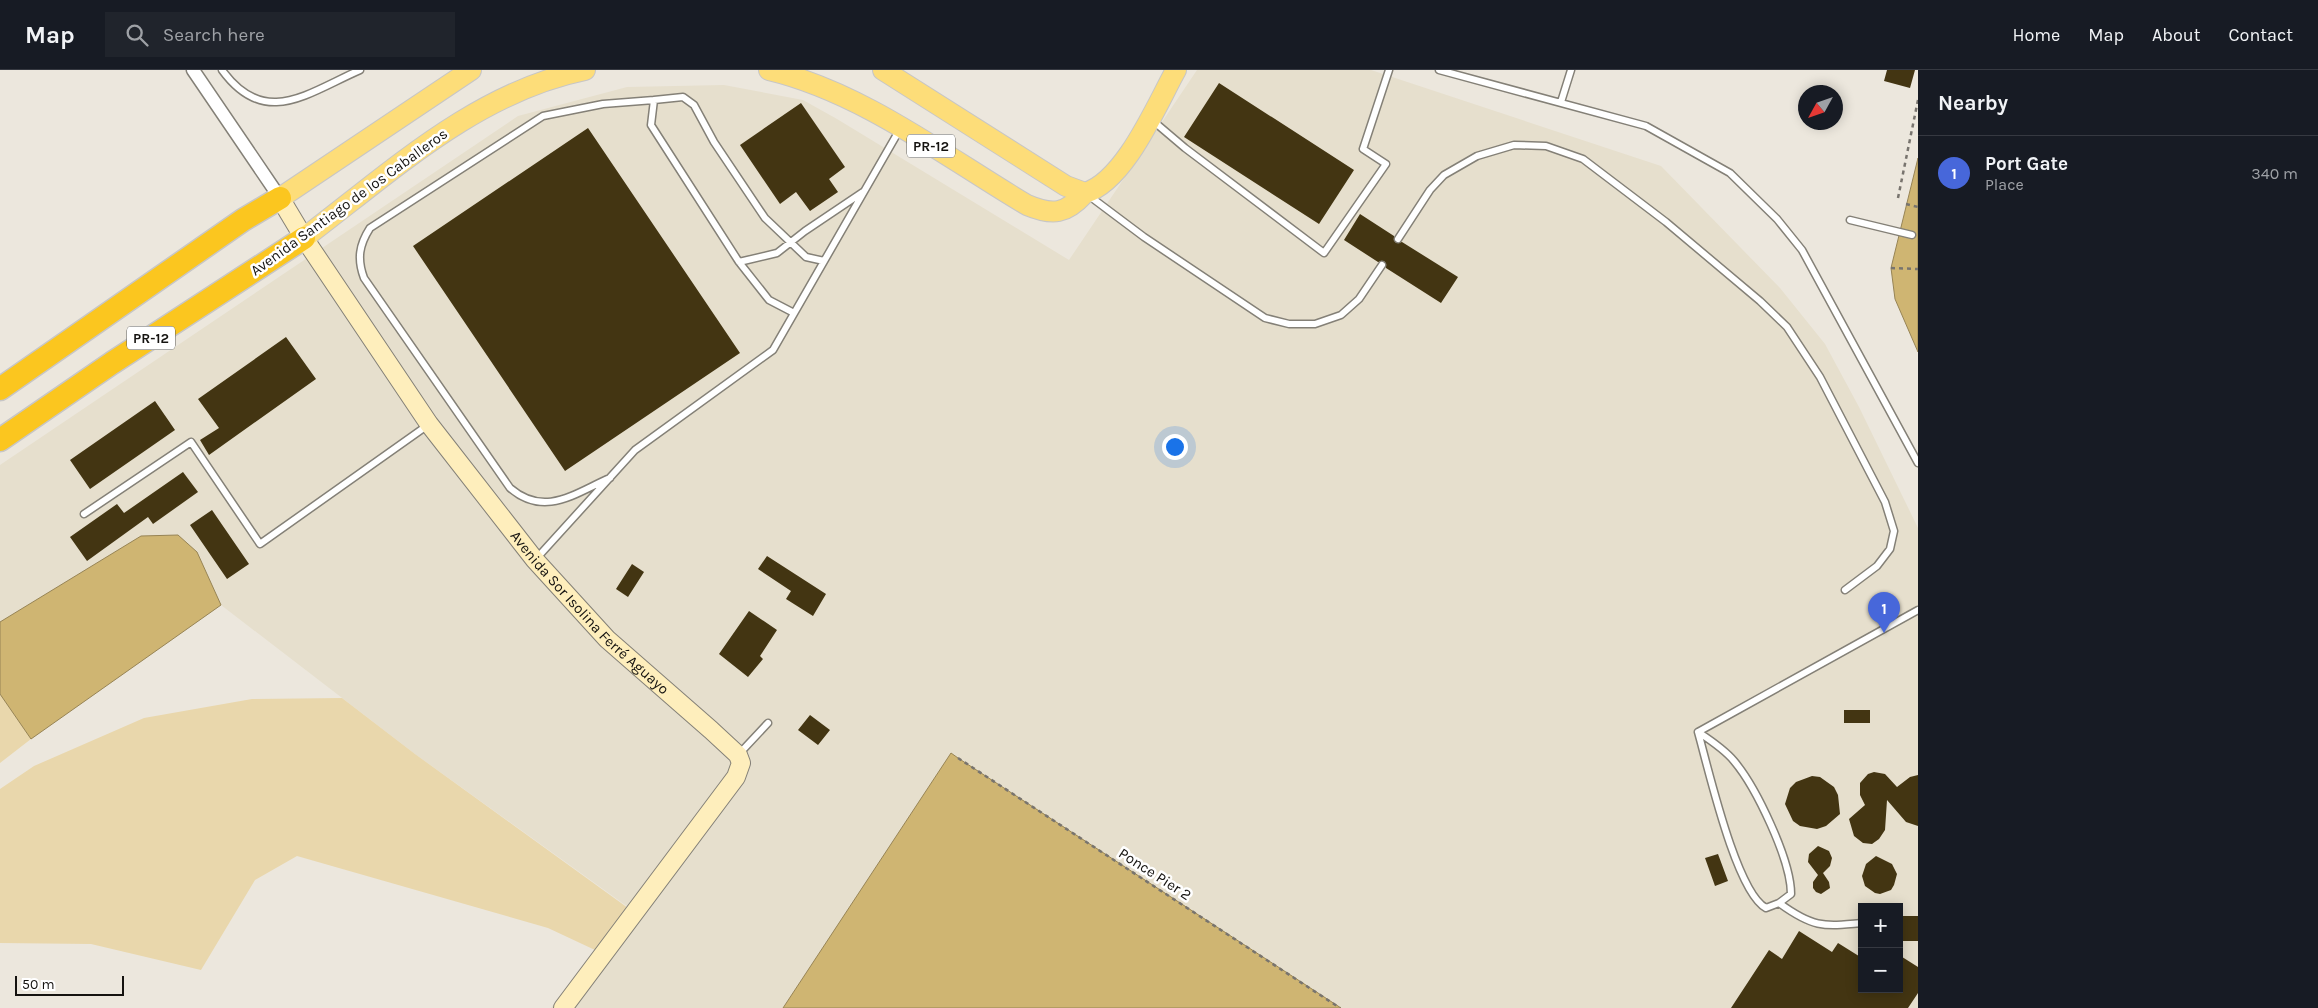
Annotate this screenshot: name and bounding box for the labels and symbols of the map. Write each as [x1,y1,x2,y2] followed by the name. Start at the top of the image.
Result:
[1798,85,1843,130] north arrow
[247,124,451,280] street label: Avenida Santiago de los Caballeros
[907,134,955,158] road number: PR-12
[127,326,175,350] road number: PR-12
[1162,434,1188,460] your location
[507,527,673,698] street label: Avenida Sor Isolina Ferré Aguayo
[1868,592,1900,633] pin: 1
[1115,844,1195,904] street label: Ponce Pier 2
[15,973,124,996] scale bar

